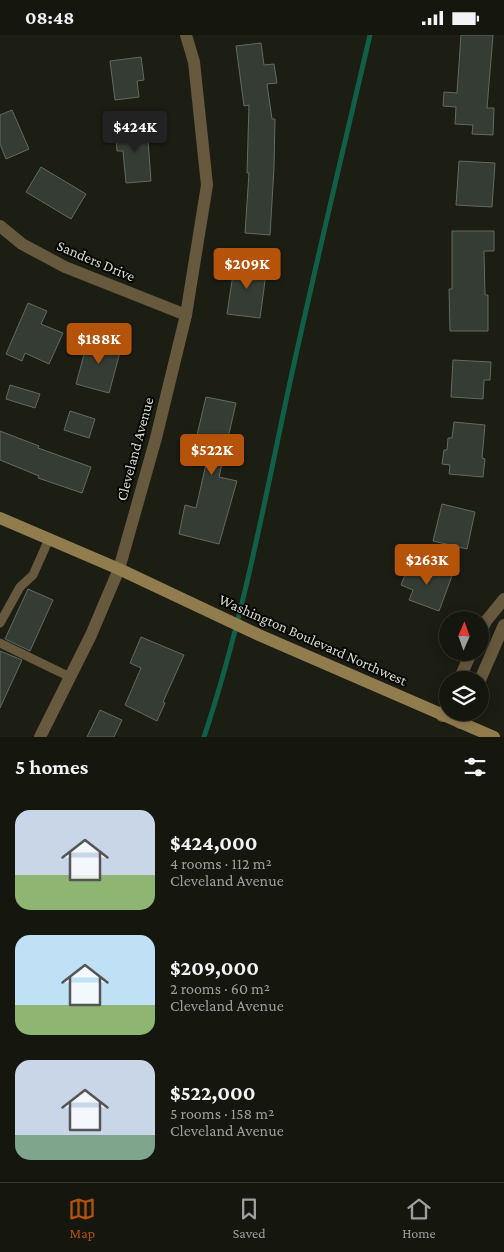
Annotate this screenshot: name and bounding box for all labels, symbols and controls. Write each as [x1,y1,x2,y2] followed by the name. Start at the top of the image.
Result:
[25,7,74,28] text: 08:48
[100,111,170,153] pin: $424K
[113,118,157,135] text: $424K
[55,237,138,285] street label: Sanders Drive
[212,247,282,290] pin: $209K
[225,255,269,272] text: $209K
[64,323,134,365] pin: $188K
[78,330,120,347] text: $188K
[113,395,157,503] street label: Cleveland Avenue
[177,433,247,476] pin: $522K
[191,441,233,458] text: $522K
[392,543,462,586] pin: $263K
[406,551,448,568] text: $263K
[216,591,410,690] street label: Washington Boulevard Northwest
[439,611,489,661] north arrow
[439,611,489,721] map controls
[439,671,489,721] button: layers
[461,753,489,781] icon: filters
[15,755,88,779] text: 5 homes
[55,830,115,890] icon: home
[170,831,258,855] text: $424,000
[170,855,272,872] text: 4 rooms · 112 m²
[170,872,284,889] text: Cleveland Avenue
[55,955,115,1015] icon: home
[170,956,259,980] text: $209,000
[170,980,270,997] text: 2 rooms · 60 m²
[170,997,284,1014] text: Cleveland Avenue
[55,1080,115,1140] icon: home
[170,1081,256,1105] text: $522,000
[170,1105,274,1122] text: 5 rooms · 158 m²
[170,1122,284,1139] text: Cleveland Avenue
[68,1195,96,1241] tab: Map
[233,1195,266,1241] tab: Saved
[402,1195,436,1241] tab: Home

